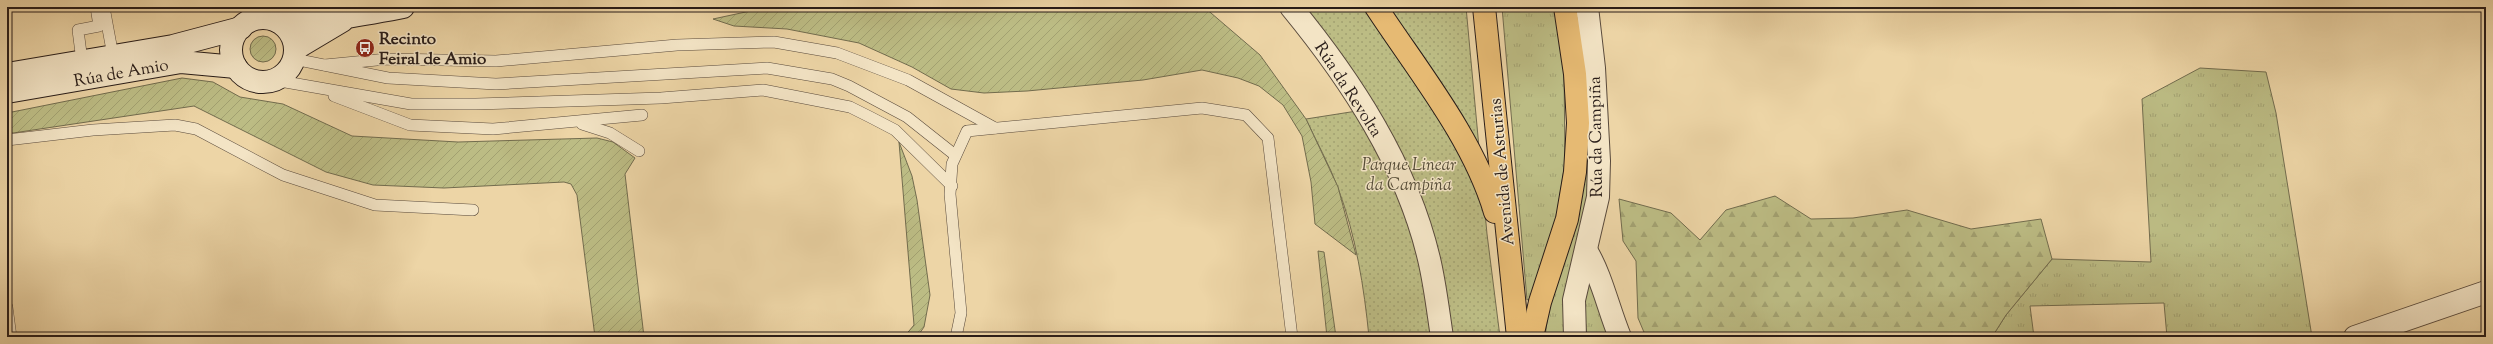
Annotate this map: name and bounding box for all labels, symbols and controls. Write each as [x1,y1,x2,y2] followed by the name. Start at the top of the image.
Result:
[379,28,486,72] place label: Recinto Feiral de Amio
[354,37,376,59] bus stop icon: Recinto Feiral de Amio
[1308,38,1387,143] street label: Rúa da Revolta
[72,54,171,94] street label: Rúa de Amio
[1584,76,1610,198] street label: Rúa da Campiña
[1485,97,1521,247] street label: Avenida de Asturias
[1362,154,1456,198] park label: Parque Linear da Campiña

